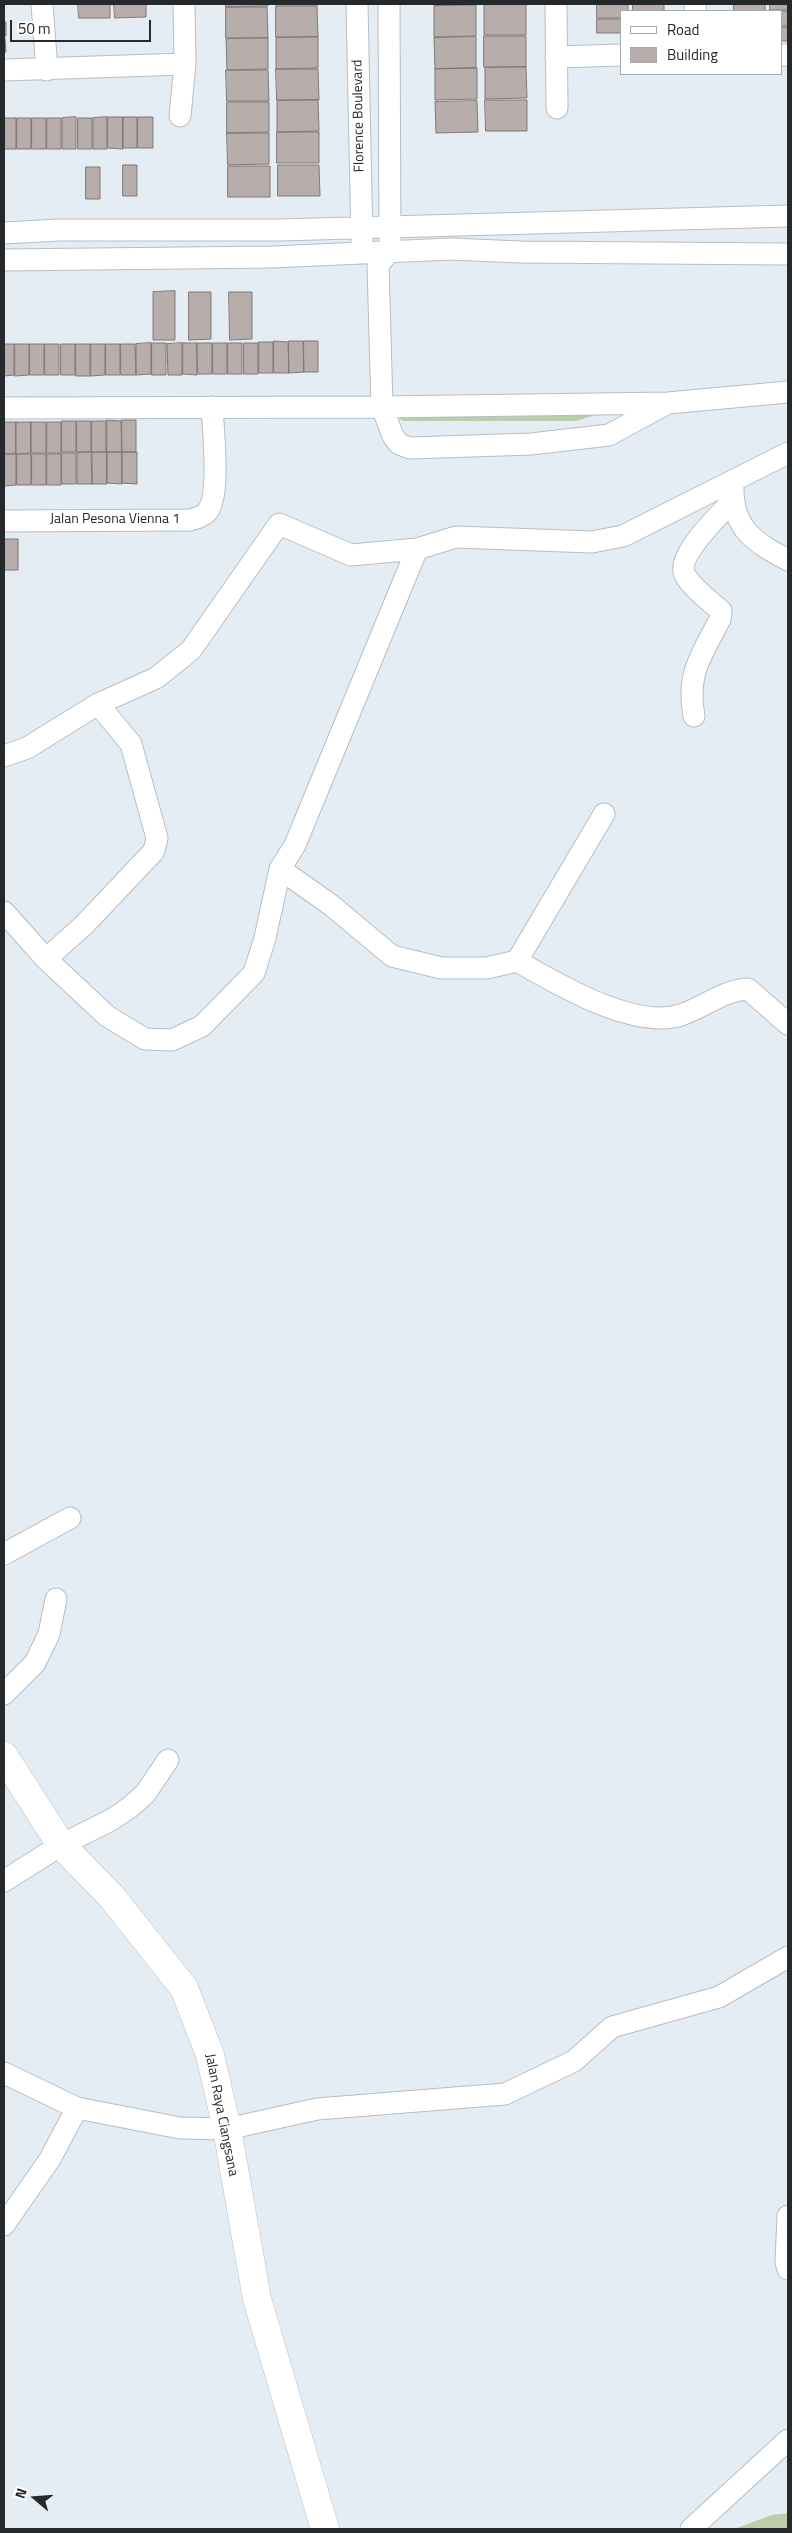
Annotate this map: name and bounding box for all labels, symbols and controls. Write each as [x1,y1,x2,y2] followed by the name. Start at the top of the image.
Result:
[12,10,154,42] scale bar
[620,10,782,75] legend
[18,17,51,40] text: 50 m
[667,18,699,41] text: Road
[667,43,718,66] text: Building
[350,59,368,173] street label: Florence Boulevard
[50,512,180,528] street label: Jalan Pesona Vienna 1
[201,2052,241,2178] street label: Jalan Raya Ciangsana
[10,2473,60,2523] north arrow
[9,2485,32,2501] text: N

